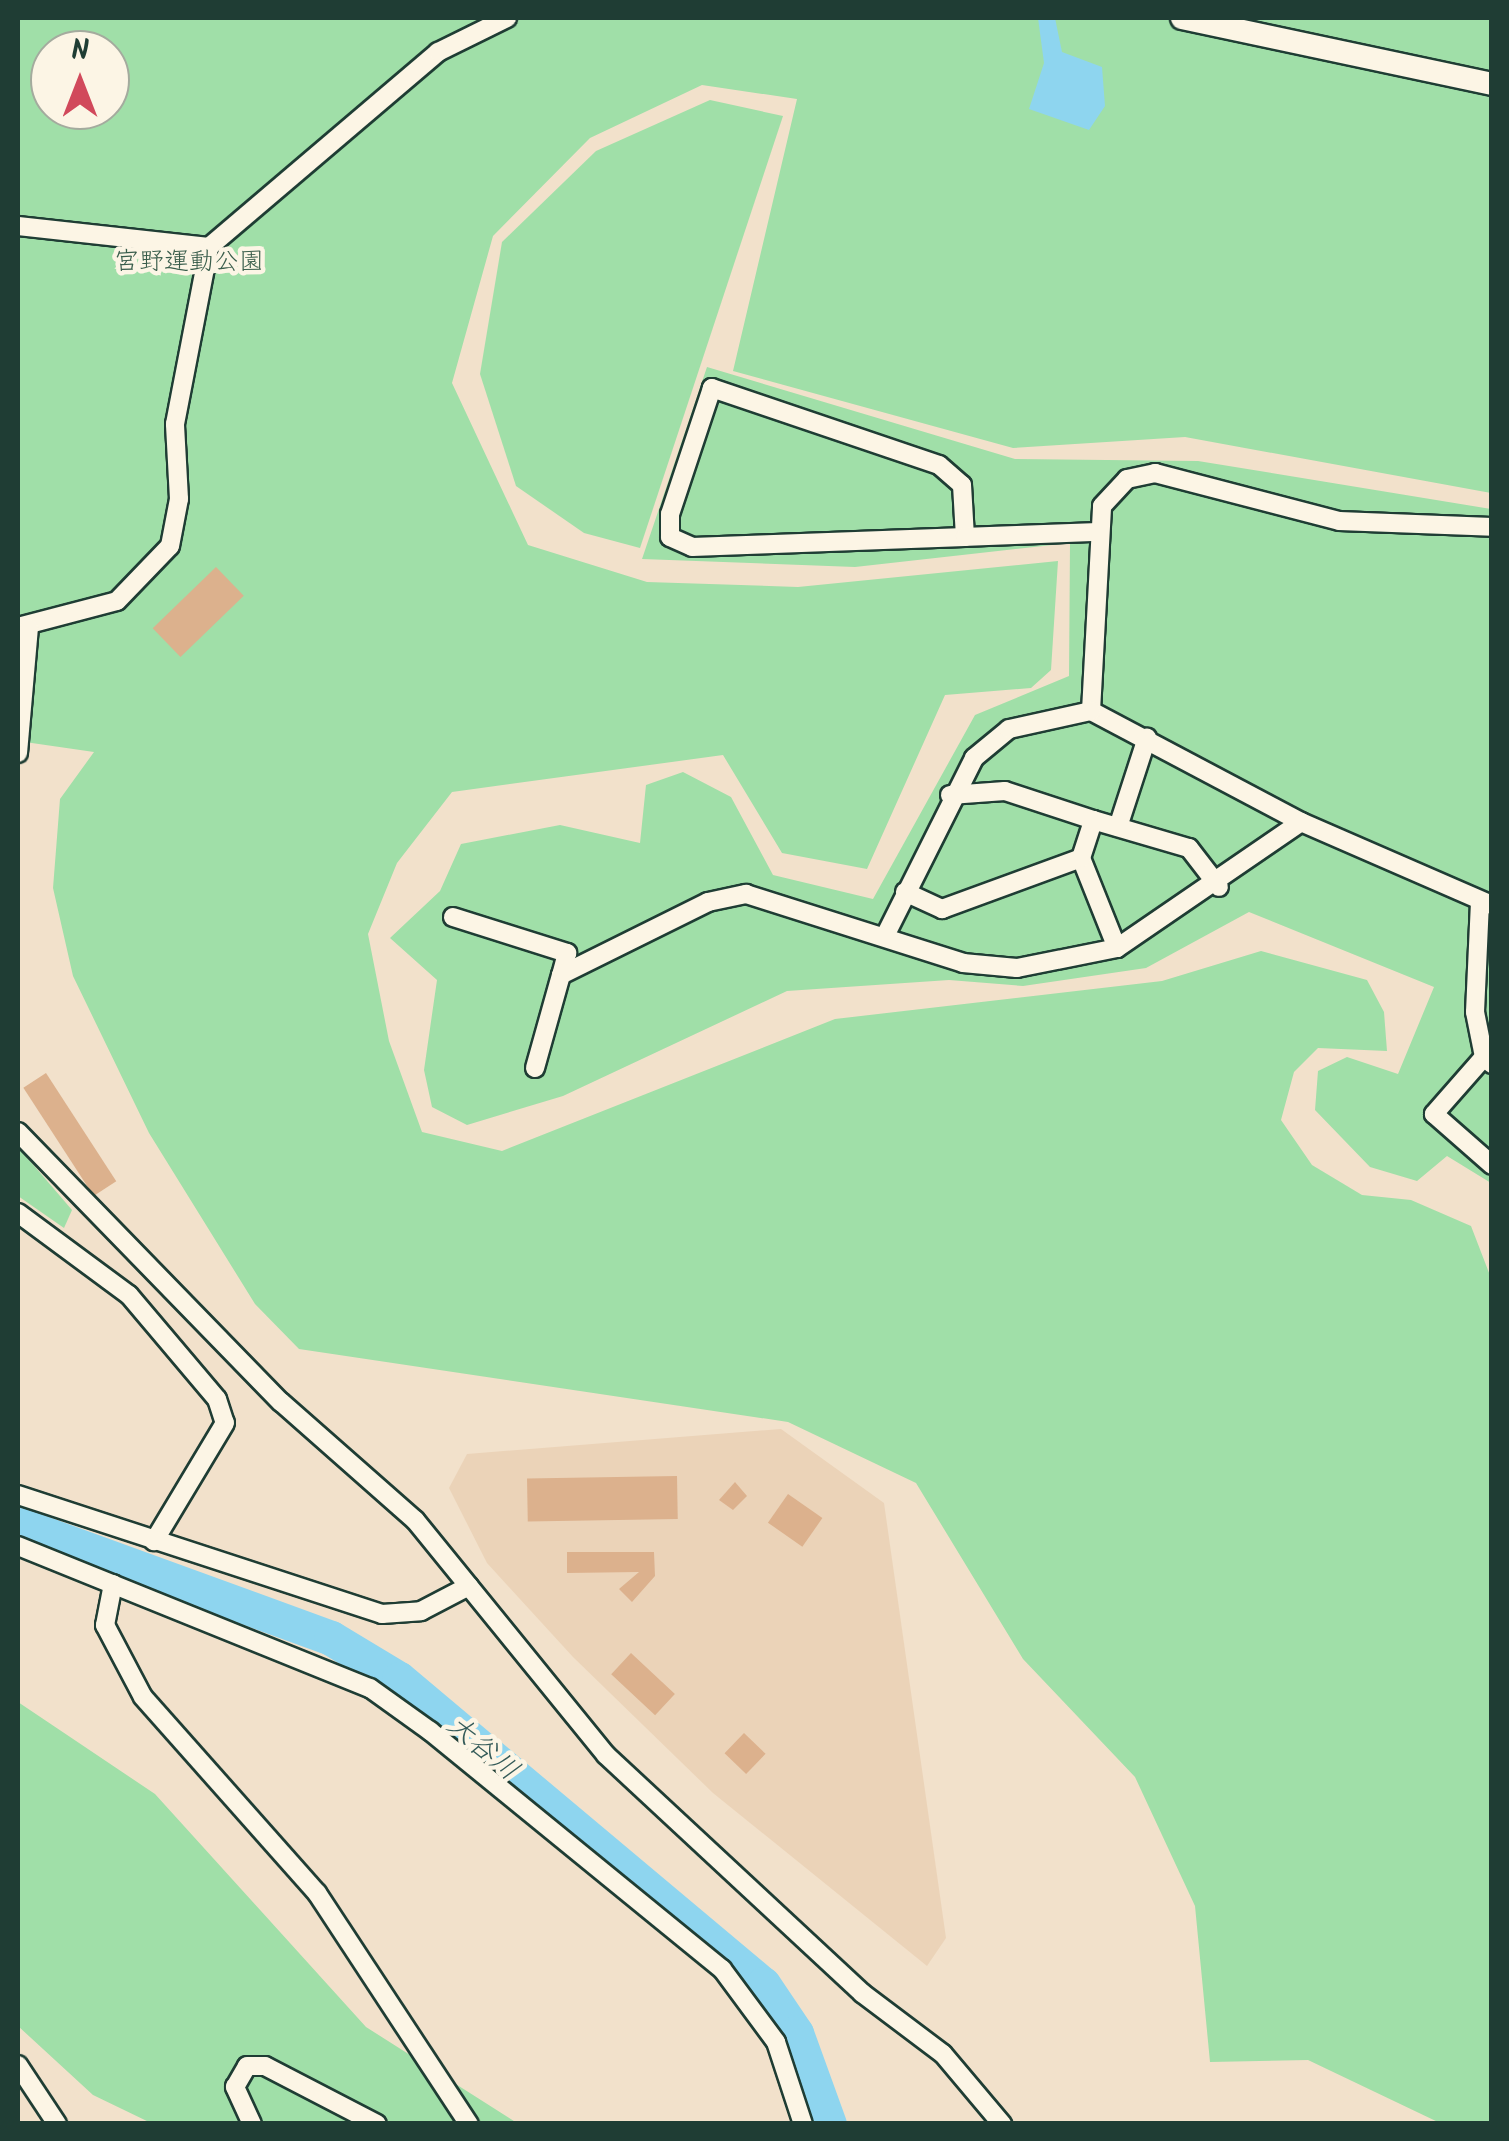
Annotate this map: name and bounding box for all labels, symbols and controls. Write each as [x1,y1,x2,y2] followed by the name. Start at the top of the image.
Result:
[71,29,89,74] text: N
[30,30,130,130] north arrow
[114,247,264,277] park label: 宮野運動公園
[439,1709,525,1789] water label: 大谷川

